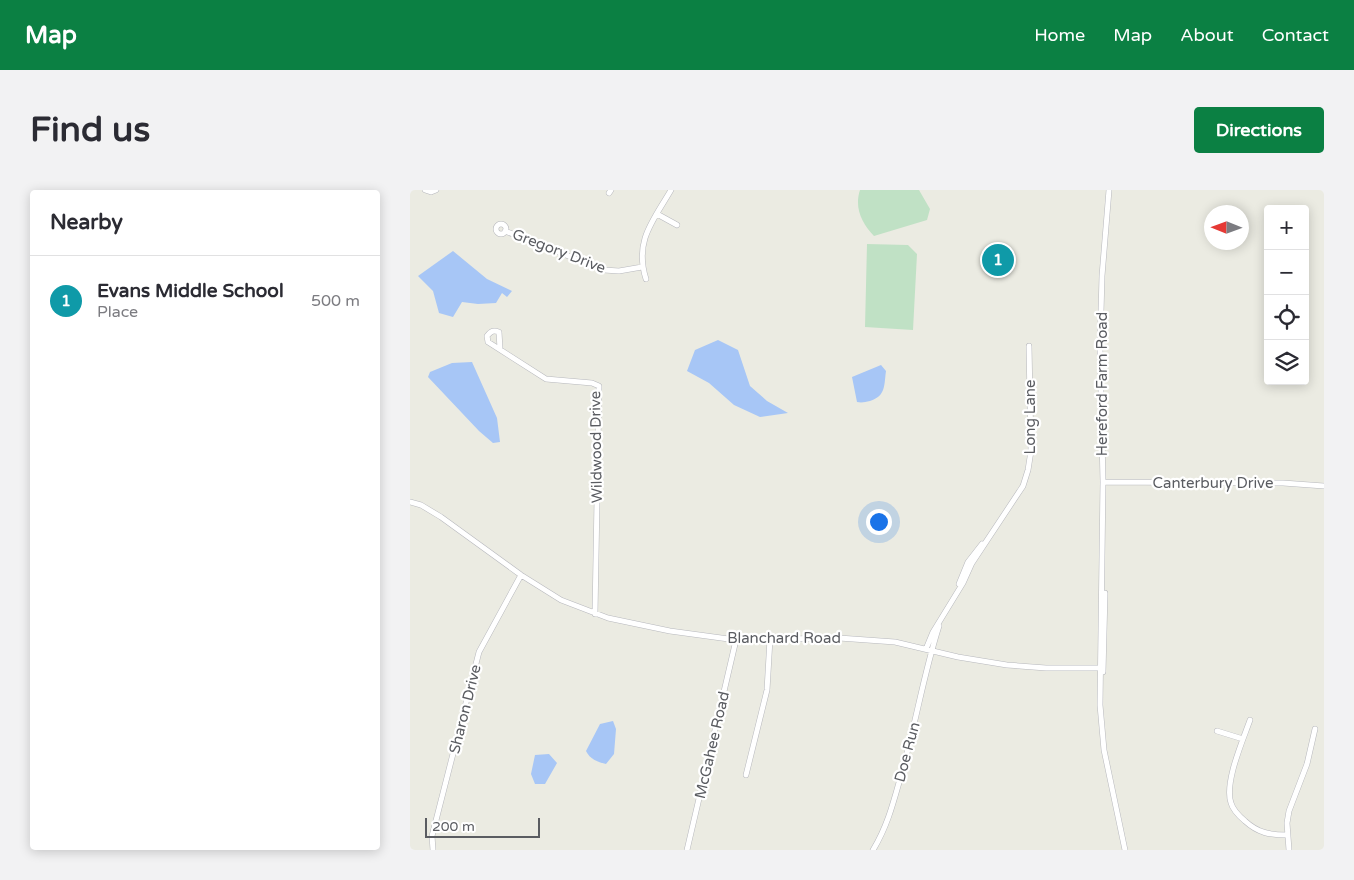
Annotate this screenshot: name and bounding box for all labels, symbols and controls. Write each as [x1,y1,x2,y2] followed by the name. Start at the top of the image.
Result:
[25,21,77,50] text: Map
[1034,24,1085,46] text: Home
[1113,24,1152,46] text: Map
[1180,24,1234,46] text: About
[1262,24,1329,46] text: Contact
[1194,107,1324,153] button: Directions
[30,109,150,151] text: Find us
[1204,205,1249,250] north arrow
[1264,205,1309,385] map controls
[1264,205,1309,250] button: +
[50,210,123,235] text: Nearby
[510,225,608,277] street label: Gregory Drive
[982,241,1014,279] pin: 1
[1264,250,1309,295] button: −
[97,280,284,302] text: Evans Middle School
[61,291,71,311] text: 1
[311,291,360,311] text: 500 m
[1264,295,1309,340] button: locate
[97,302,138,322] text: Place
[1093,312,1111,456] street label: Hereford Farm Road
[1264,340,1309,385] button: layers
[1021,380,1039,454] street label: Long Lane
[586,391,606,503] street label: Wildwood Drive
[1153,474,1273,492] street label: Canterbury Drive
[866,509,892,535] your location
[727,629,841,647] street label: Blanchard Road
[445,663,485,755] street label: Sharon Drive
[691,690,733,800] street label: McGahee Road
[890,720,924,784] street label: Doe Run
[425,815,540,838] scale bar
[432,818,475,835] text: 200 m

